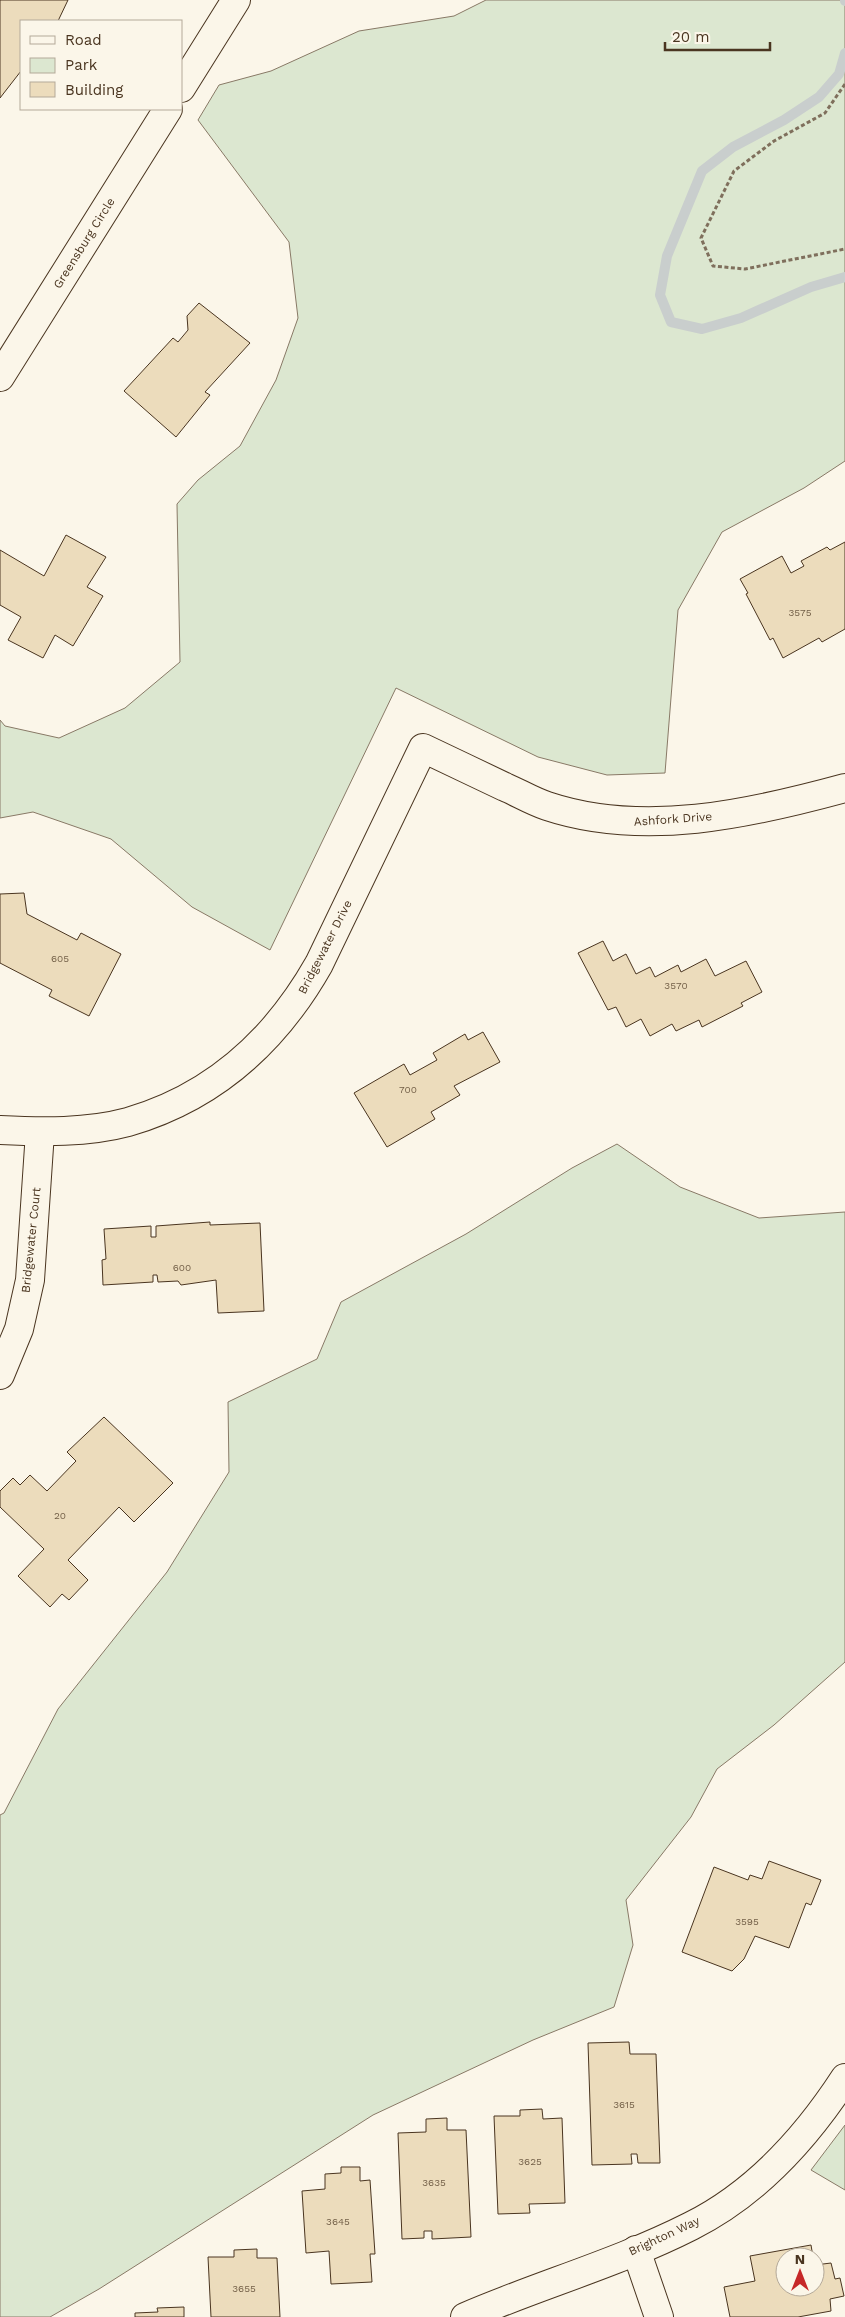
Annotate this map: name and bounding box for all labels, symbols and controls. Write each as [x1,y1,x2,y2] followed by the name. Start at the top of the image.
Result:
[20,20,182,110] legend
[665,20,770,52] scale bar
[672,28,710,46] text: 20 m
[65,31,102,49] text: Road
[65,56,98,74] text: Park
[65,81,123,99] text: Building
[50,195,118,291] street label: Greensburg Circle
[788,607,812,618] house number: 3575
[633,809,713,829] street label: Ashfork Drive
[295,898,355,996] street label: Bridgewater Drive
[51,953,69,964] house number: 605
[664,980,688,991] house number: 3570
[399,1084,417,1095] house number: 700
[18,1186,44,1294] street label: Bridgewater Court
[173,1262,191,1273] house number: 600
[54,1510,66,1521] house number: 20
[735,1916,759,1927] house number: 3595
[613,2099,635,2110] house number: 3615
[518,2156,542,2167] house number: 3625
[422,2177,446,2188] house number: 3635
[626,2213,702,2259] street label: Brighton Way
[326,2216,350,2227] house number: 3645
[775,2247,825,2297] north arrow
[795,2251,805,2267] text: N
[232,2283,256,2294] house number: 3655

